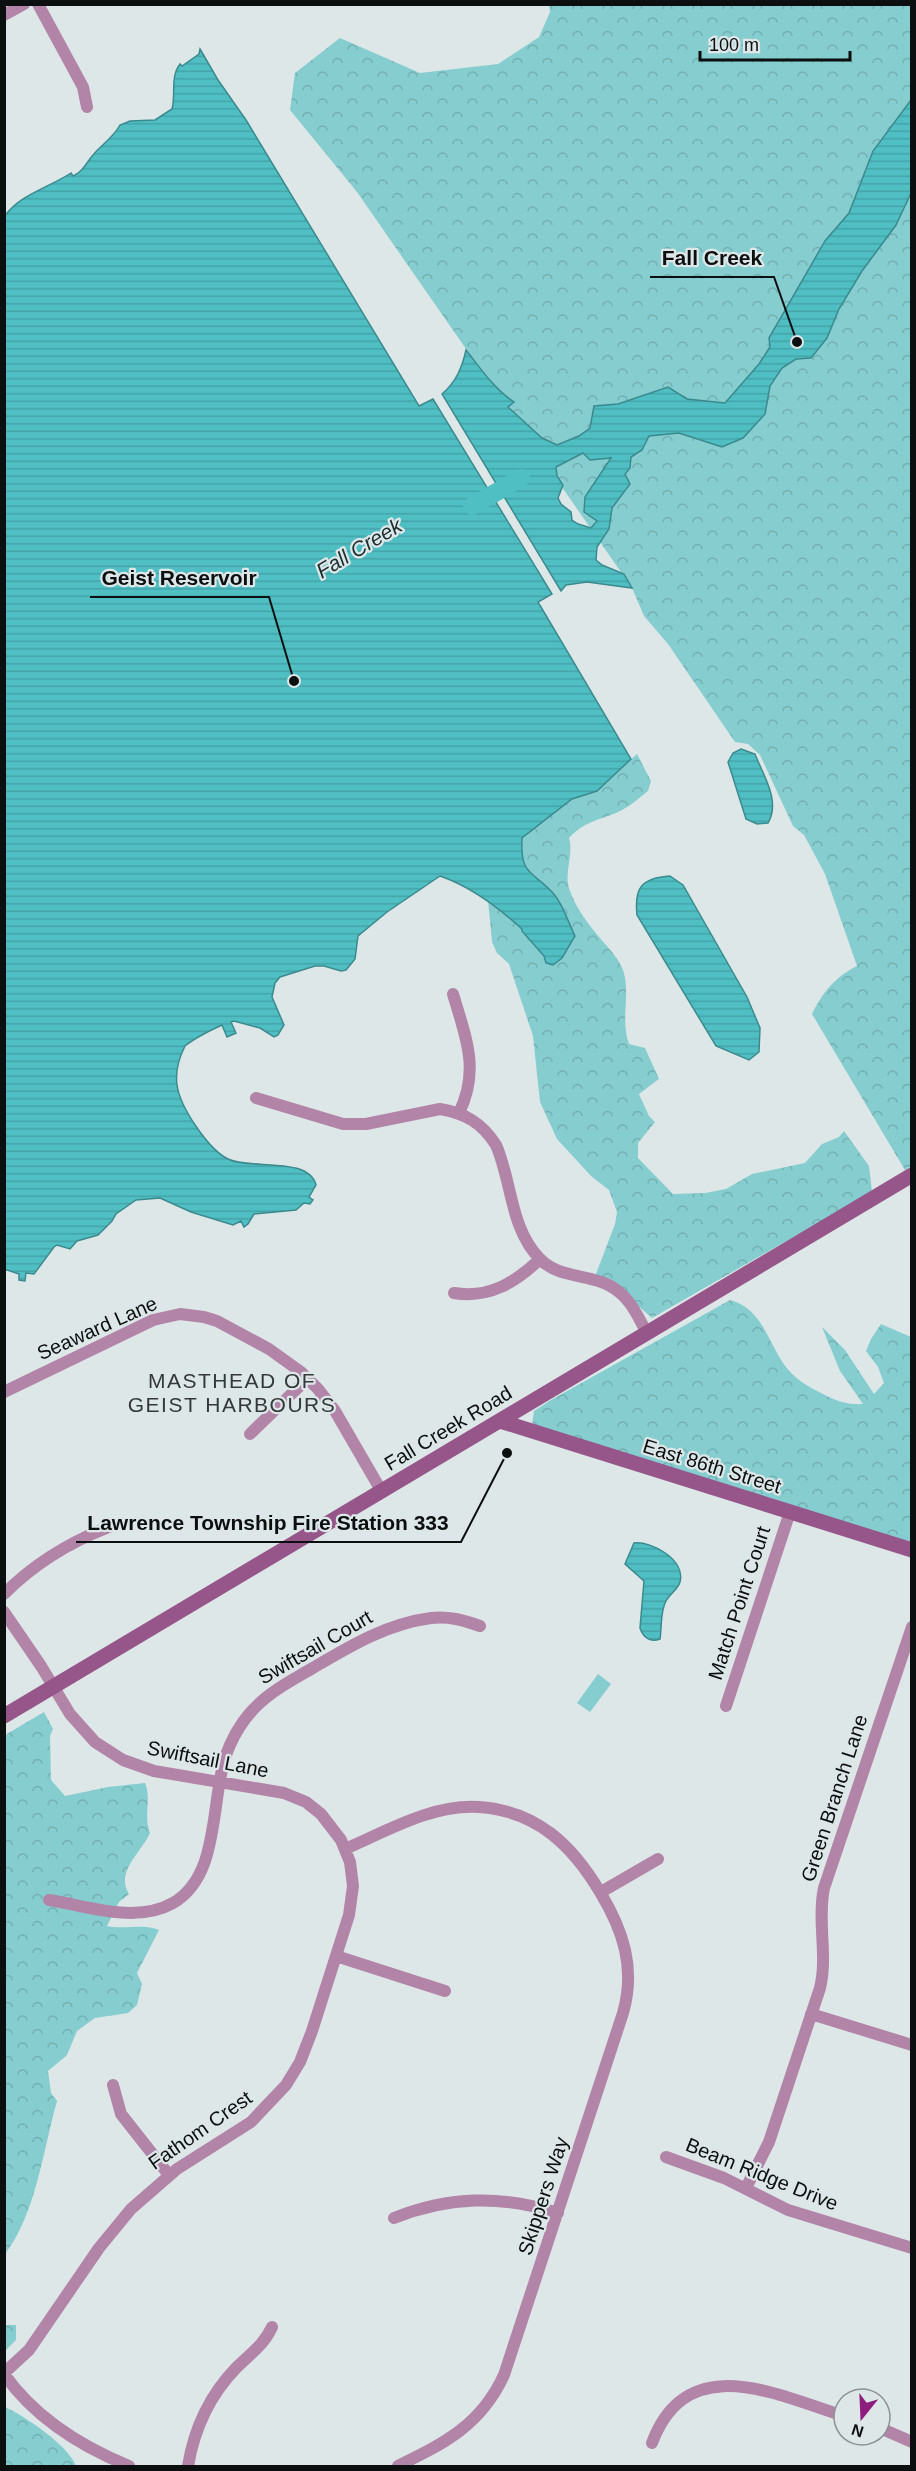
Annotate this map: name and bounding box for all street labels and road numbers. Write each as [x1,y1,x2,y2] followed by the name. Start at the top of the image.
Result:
[34,1292,160,1364] street label: Seaward Lane
[380,1381,516,1475] street label: Fall Creek Road
[640,1435,784,1498] street label: East 86th Street
[704,1523,774,1683] street label: Match Point Court
[254,1605,376,1688] street label: Swiftsail Court
[797,1712,871,1884] street label: Green Branch Lane
[145,1736,271,1782] street label: Swiftsail Lane
[144,2086,256,2174] street label: Fathom Crest
[683,2133,841,2215] street label: Beam Ridge Drive
[514,2134,572,2258] street label: Skippers Way

